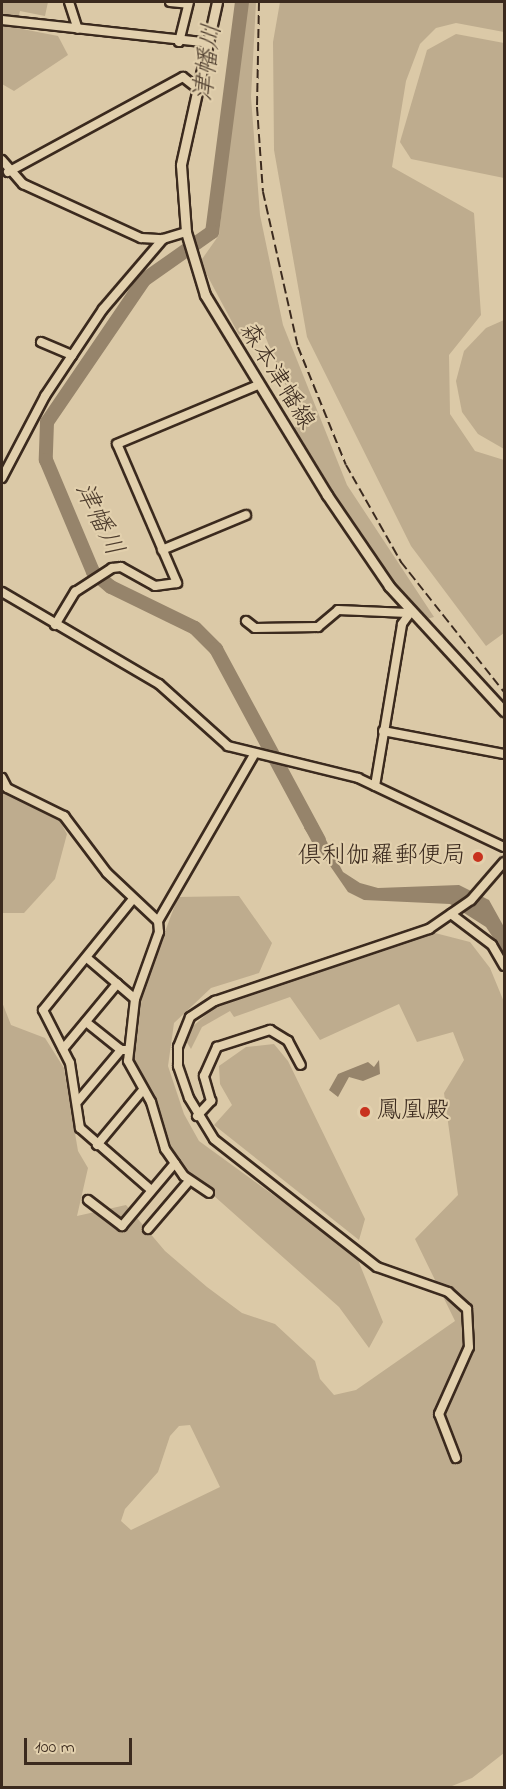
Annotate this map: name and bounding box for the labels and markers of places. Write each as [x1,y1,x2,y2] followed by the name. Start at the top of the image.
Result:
[298,843,466,871] place label: 倶利伽羅郵便局
[471,850,485,864] marker: 倶利伽羅郵便局
[377,1098,449,1126] place label: 鳳凰殿
[358,1105,372,1119] marker: 鳳凰殿

